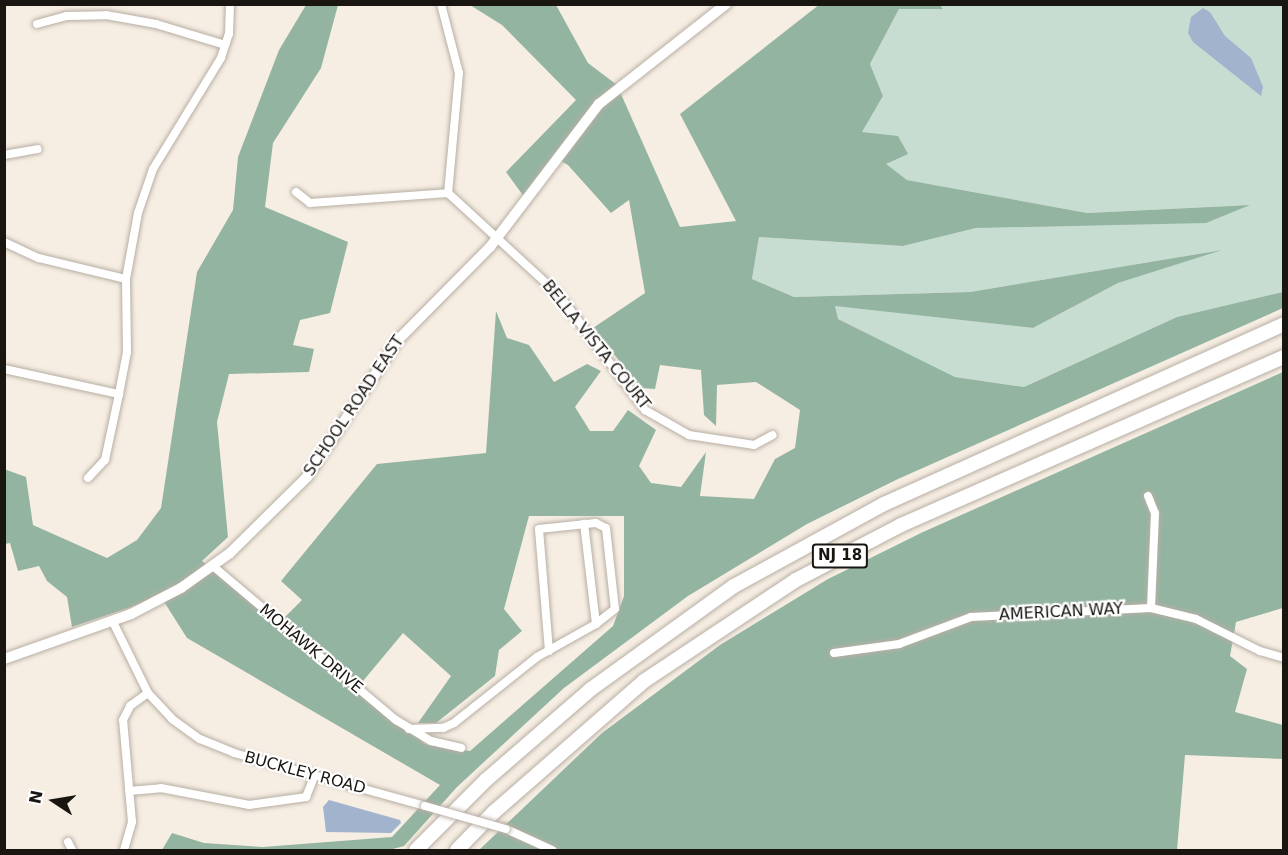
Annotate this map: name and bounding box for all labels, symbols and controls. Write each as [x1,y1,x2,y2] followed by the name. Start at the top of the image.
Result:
[538,276,654,414] street label: BELLA VISTA COURT
[300,332,408,480] street label: SCHOOL ROAD EAST
[812,544,868,568] road number: NJ 18
[998,599,1124,625] street label: AMERICAN WAY
[255,600,367,698] street label: MOHAWK DRIVE
[242,748,368,798] street label: BUCKLEY ROAD
[24,771,84,831] north arrow
[25,789,47,806] text: N

